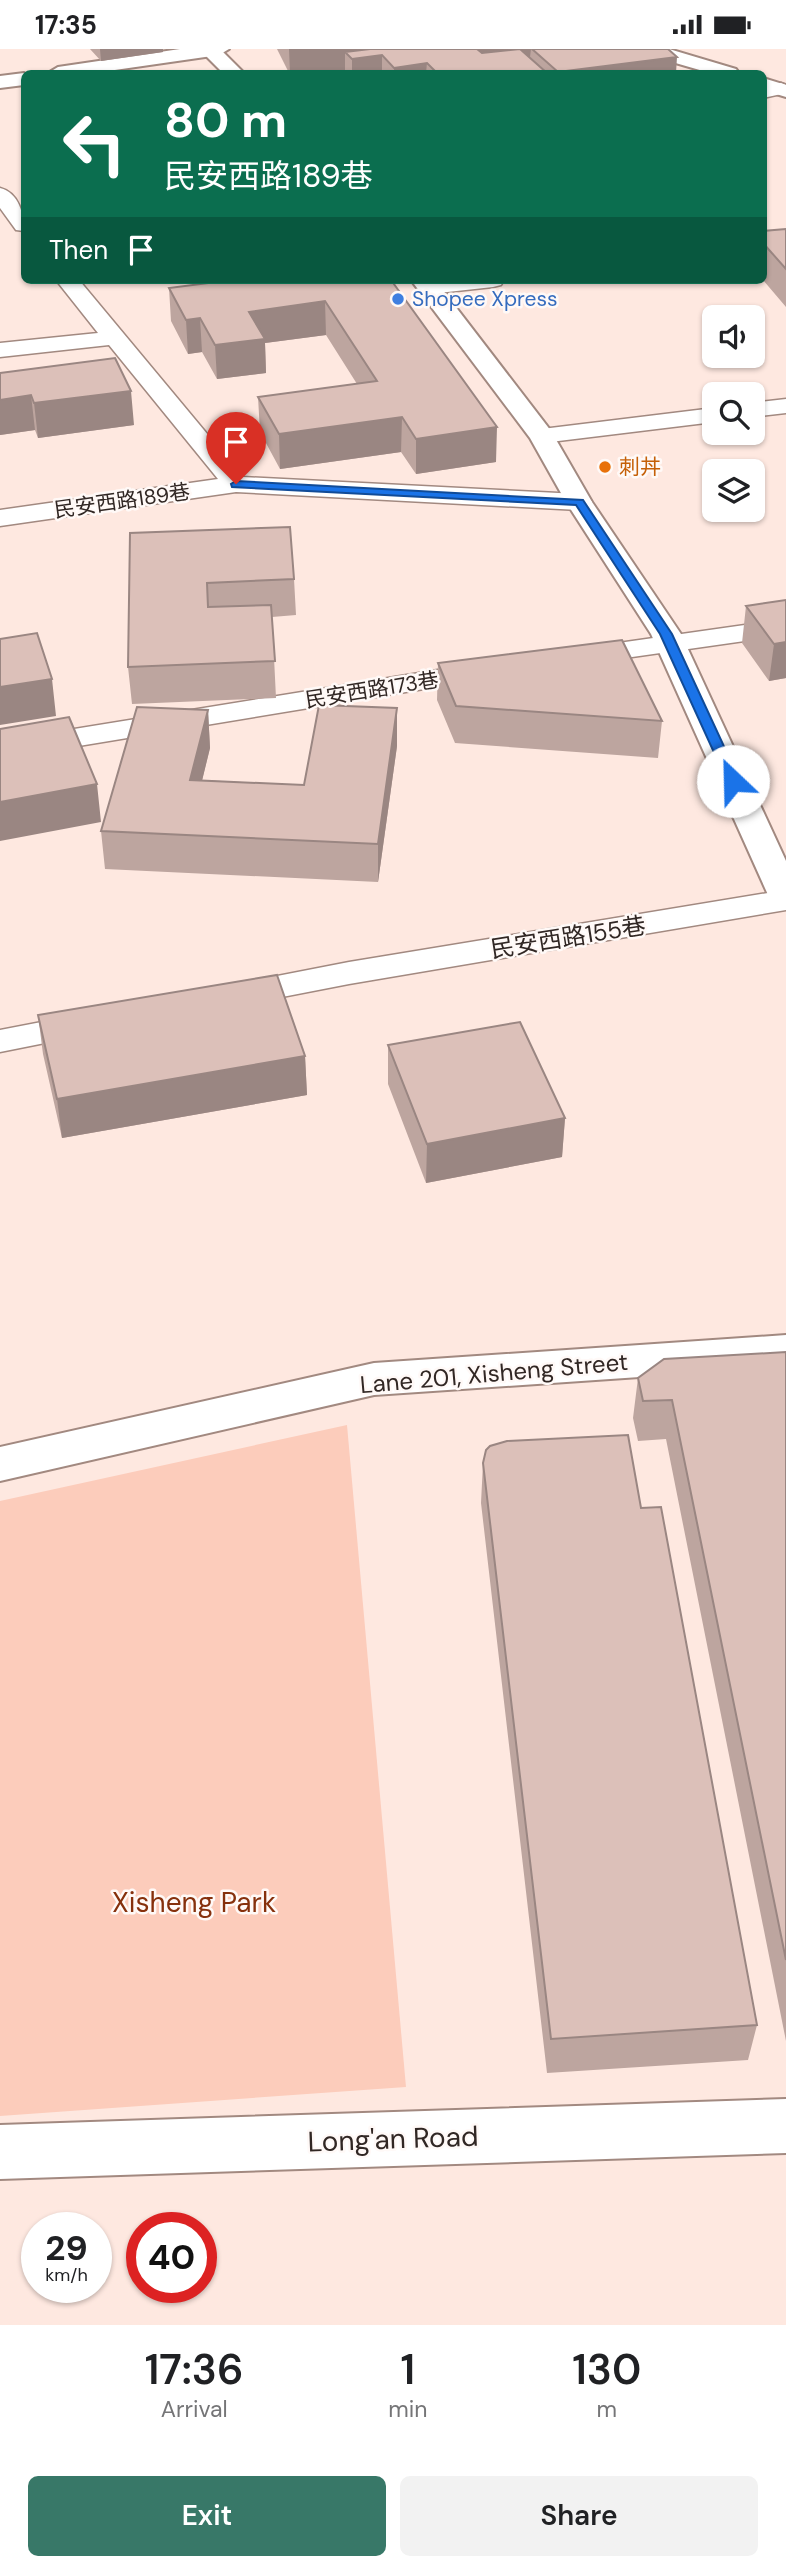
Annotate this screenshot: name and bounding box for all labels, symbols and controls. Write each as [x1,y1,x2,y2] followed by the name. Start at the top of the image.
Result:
[35,8,97,42] text: 17:35
[164,88,287,152] text: 80 m
[49,98,140,189] icon: left
[164,155,373,197] text: 民安西路189巷
[122,231,160,269] icon: arrive
[49,233,108,267] text: Then
[412,285,558,313] place label: Shopee Xpress
[390,291,406,307] marker: Shopee Xpress
[702,305,765,522] map controls
[702,305,765,368] button: sound
[702,382,765,445] button: search
[206,412,266,484] pin
[217,423,255,461] icon: arrive
[619,453,661,481] place label: 刺丼
[597,459,613,475] marker: 刺丼
[702,459,765,522] button: layers
[52,478,192,524] street label: 民安西路189巷
[303,666,441,714] street label: 民安西路173巷
[696,744,770,818] position arrow
[488,909,648,965] street label: 民安西路155巷
[359,1346,629,1400] street label: Lane 201, Xisheng Street
[112,1884,276,1921] park label: Xisheng Park
[307,2118,479,2160] street label: Long'an Road
[126,2212,217,2303] speed limit sign: 40
[45,2225,88,2271] text: 29
[45,2263,88,2287] text: km/h
[145,2342,244,2397] text: 17:36
[401,2342,415,2397] text: 1
[572,2342,641,2397] text: 130
[161,2394,228,2424] text: Arrival
[388,2394,428,2424] text: min
[597,2394,617,2424] text: m
[28,2476,386,2556] button: Exit
[400,2476,758,2556] button: Share

